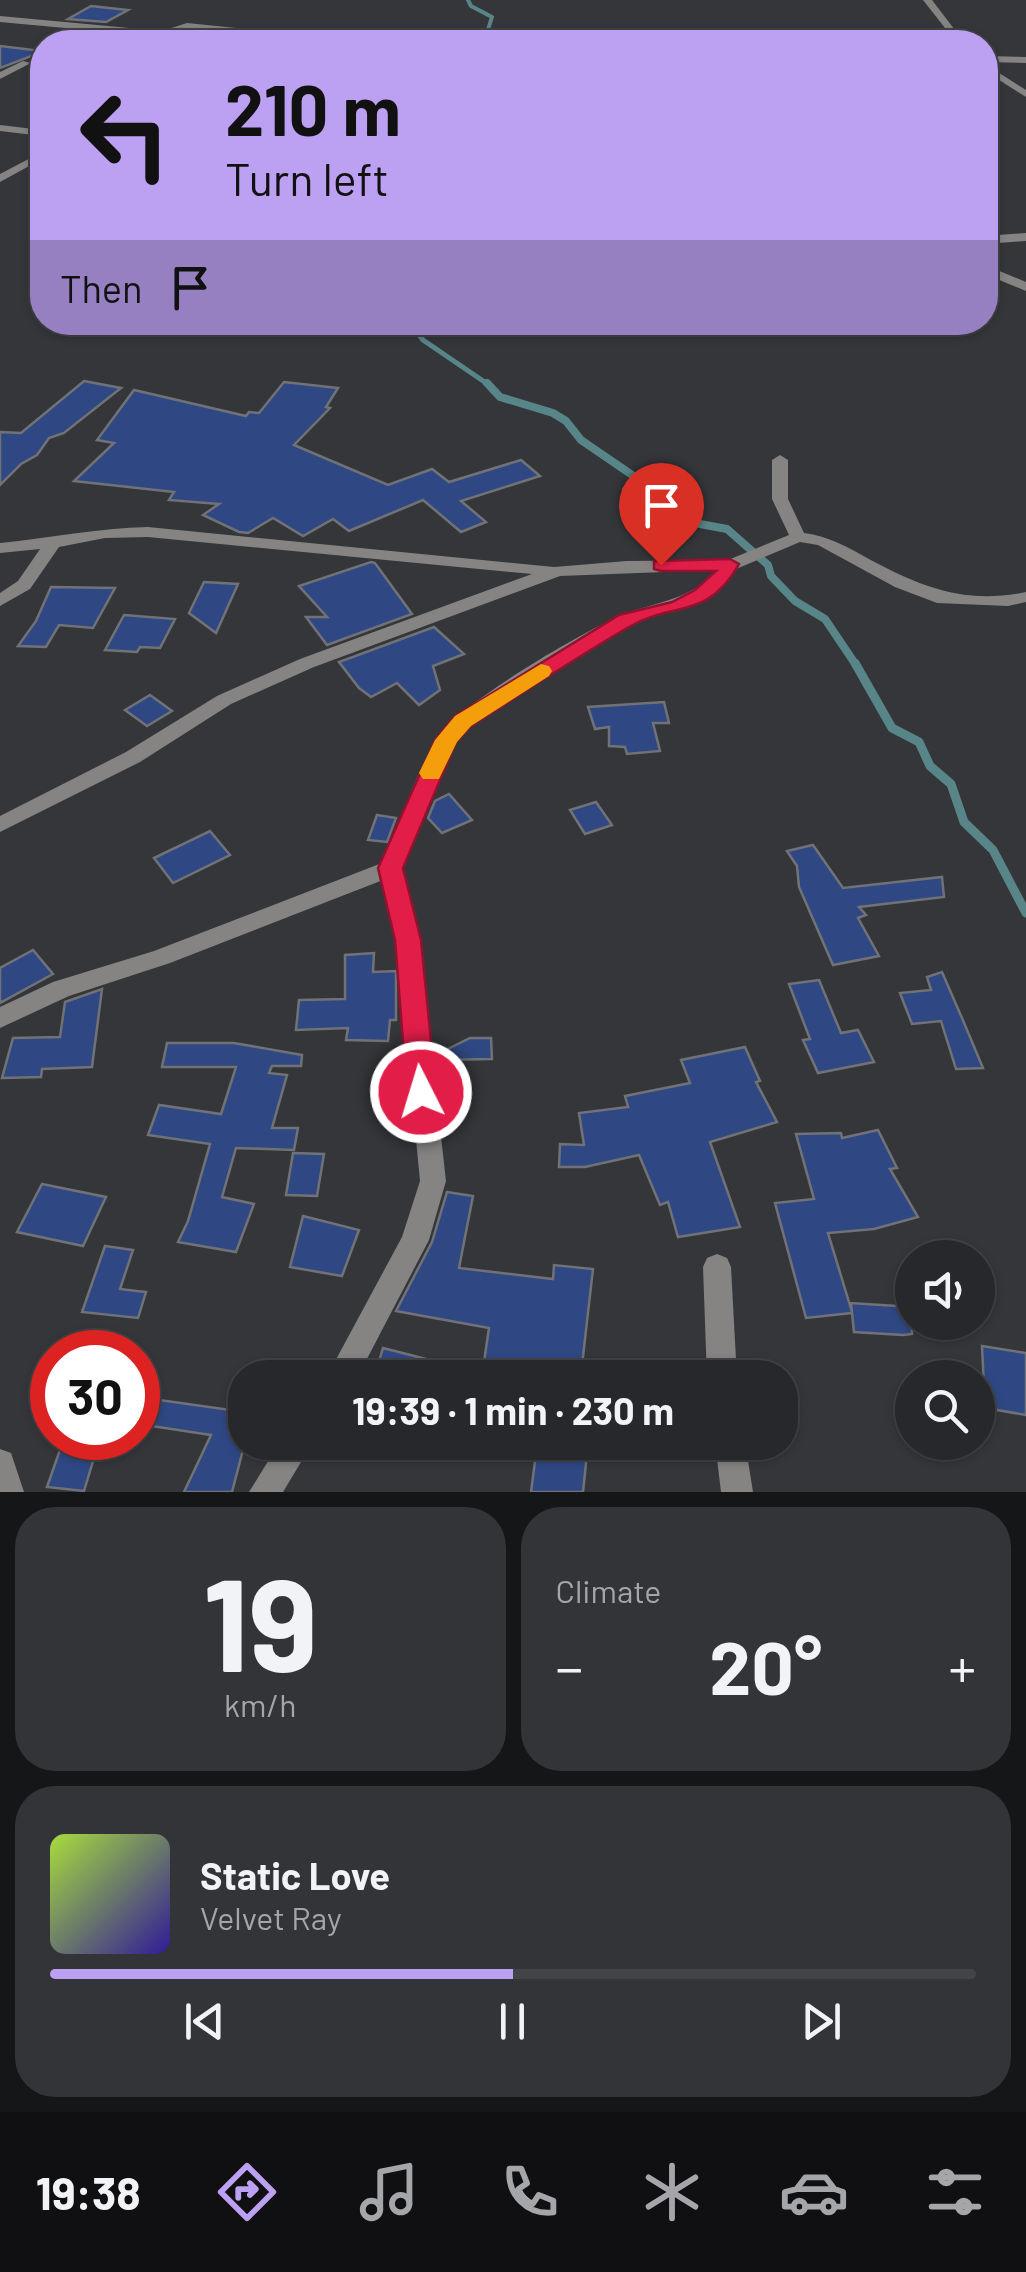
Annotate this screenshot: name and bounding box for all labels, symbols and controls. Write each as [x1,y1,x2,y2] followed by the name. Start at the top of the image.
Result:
[225,66,401,150] text: 210 m
[60,70,190,200] icon: left
[225,151,389,205] text: Turn left
[163,260,218,315] icon: arrive
[60,265,143,311] text: Then
[619,463,704,566] pin
[634,478,689,533] icon: arrive
[369,1040,473,1144] position arrow
[895,1240,995,1460] map controls
[895,1240,995,1340] button: sound
[30,1330,160,1460] speed limit sign: 30
[895,1360,995,1460] button: search
[352,1387,674,1433] text: 19:39 · 1 min · 230 m
[203,1542,318,1698] text: 19
[556,1571,661,1609] text: Climate
[709,1620,822,1710] text: 20°
[556,1633,583,1699] text: −
[948,1633,976,1699] text: +
[224,1685,296,1723] text: km/h
[200,1852,390,1898] text: Static Love
[200,1898,342,1936] text: Velvet Ray
[177,1994,232,2049] icon: previous
[485,1994,540,2049] icon: pause
[794,1994,849,2049] icon: next
[212,2157,282,2227] icon: directions
[354,2157,424,2227] icon: music
[495,2157,565,2227] icon: phone
[637,2157,707,2227] icon: climate
[779,2157,849,2227] icon: car
[920,2157,990,2227] icon: filters
[36,2165,141,2219] text: 19:38

